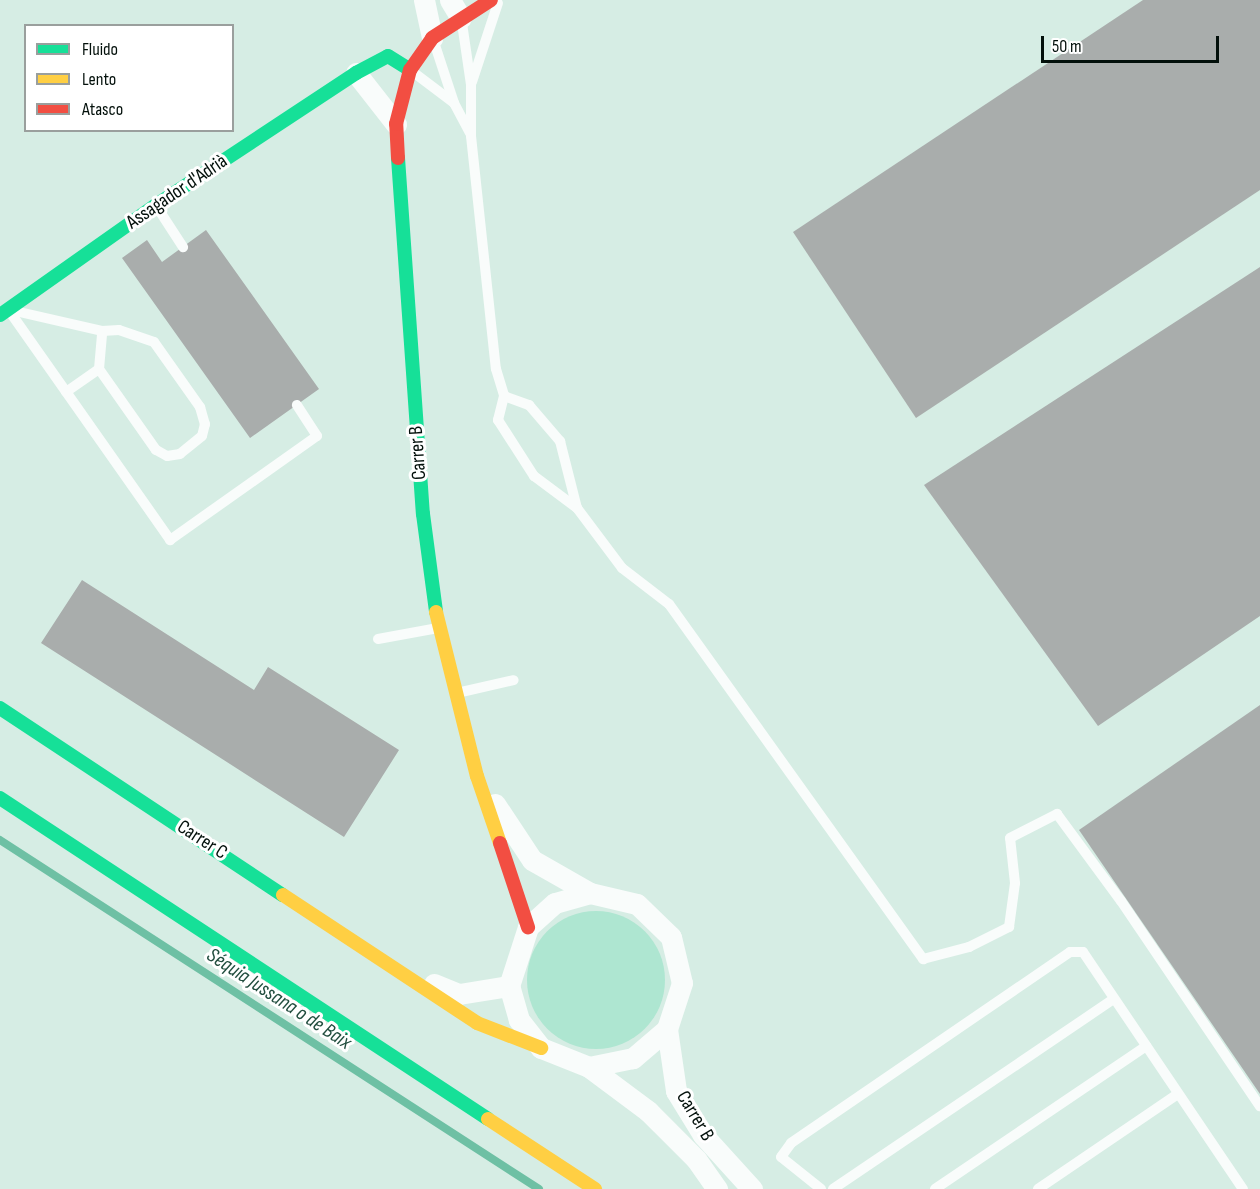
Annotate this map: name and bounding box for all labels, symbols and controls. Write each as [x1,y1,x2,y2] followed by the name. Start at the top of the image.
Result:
[24,24,234,132] legend
[1044,24,1222,62] scale bar
[1052,36,1082,57] text: 50 m
[82,39,118,60] text: Fluido
[82,69,116,90] text: Lento
[82,99,123,120] text: Atasco
[122,149,232,235] street label: Assagador d'Adrià
[404,425,432,481] street label: Carrer B
[172,815,232,865] street label: Carrer C
[202,943,356,1055] water label: Séquia Jussana o de Baix
[671,1087,719,1145] street label: Carrer B

